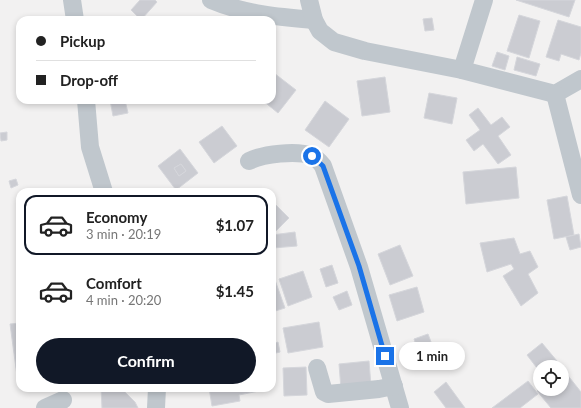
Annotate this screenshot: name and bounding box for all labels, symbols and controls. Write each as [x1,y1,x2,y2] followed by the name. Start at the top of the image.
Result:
[60,32,105,50] text: Pickup
[60,71,118,89] text: Drop-off
[303,147,321,165] route start
[38,207,74,243] icon: car
[86,208,147,226] text: Economy
[216,216,254,234] text: $1.07
[86,226,161,242] text: 3 min · 20:19
[38,273,74,309] icon: car
[86,274,142,292] text: Comfort
[216,282,254,300] text: $1.45
[86,292,161,308] text: 4 min · 20:20
[36,338,256,384] button: Confirm
[399,342,465,370] callout: 1 min
[376,347,394,365] route end
[416,348,448,364] text: 1 min
[533,360,569,396] map controls
[533,360,569,396] button: locate

